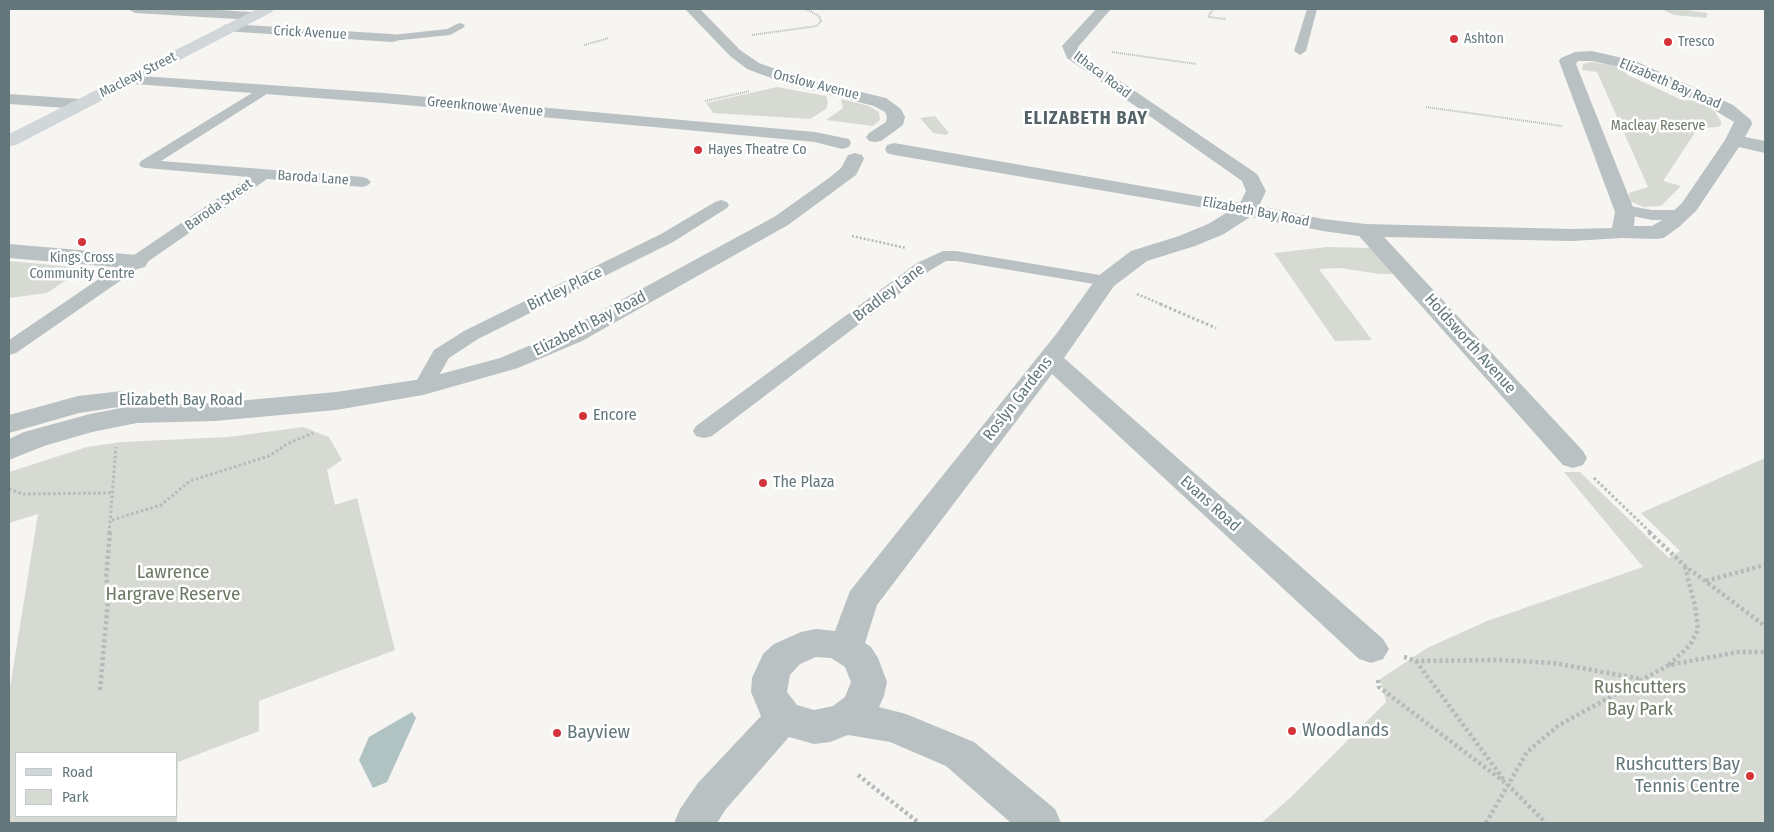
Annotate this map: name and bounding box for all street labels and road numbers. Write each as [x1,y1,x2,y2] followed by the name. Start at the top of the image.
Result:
[273,23,347,43] street label: Crick Avenue
[97,48,179,102] street label: Macleay Street
[1070,48,1134,102] street label: Ithaca Road
[1617,55,1723,113] street label: Elizabeth Bay Road
[771,66,861,104] street label: Onslow Avenue
[426,94,544,120] street label: Greenknowe Avenue
[277,167,349,189] street label: Baroda Lane
[182,176,256,234] street label: Baroda Street
[1201,193,1311,231] street label: Elizabeth Bay Road
[850,260,928,326] street label: Bradley Lane
[524,263,606,315] street label: Birtley Place
[530,287,650,361] street label: Elizabeth Bay Road
[1420,290,1520,398] street label: Holdsworth Avenue
[979,353,1057,445] street label: Roslyn Gardens
[119,391,243,411] street label: Elizabeth Bay Road
[1176,472,1244,536] street label: Evans Road

